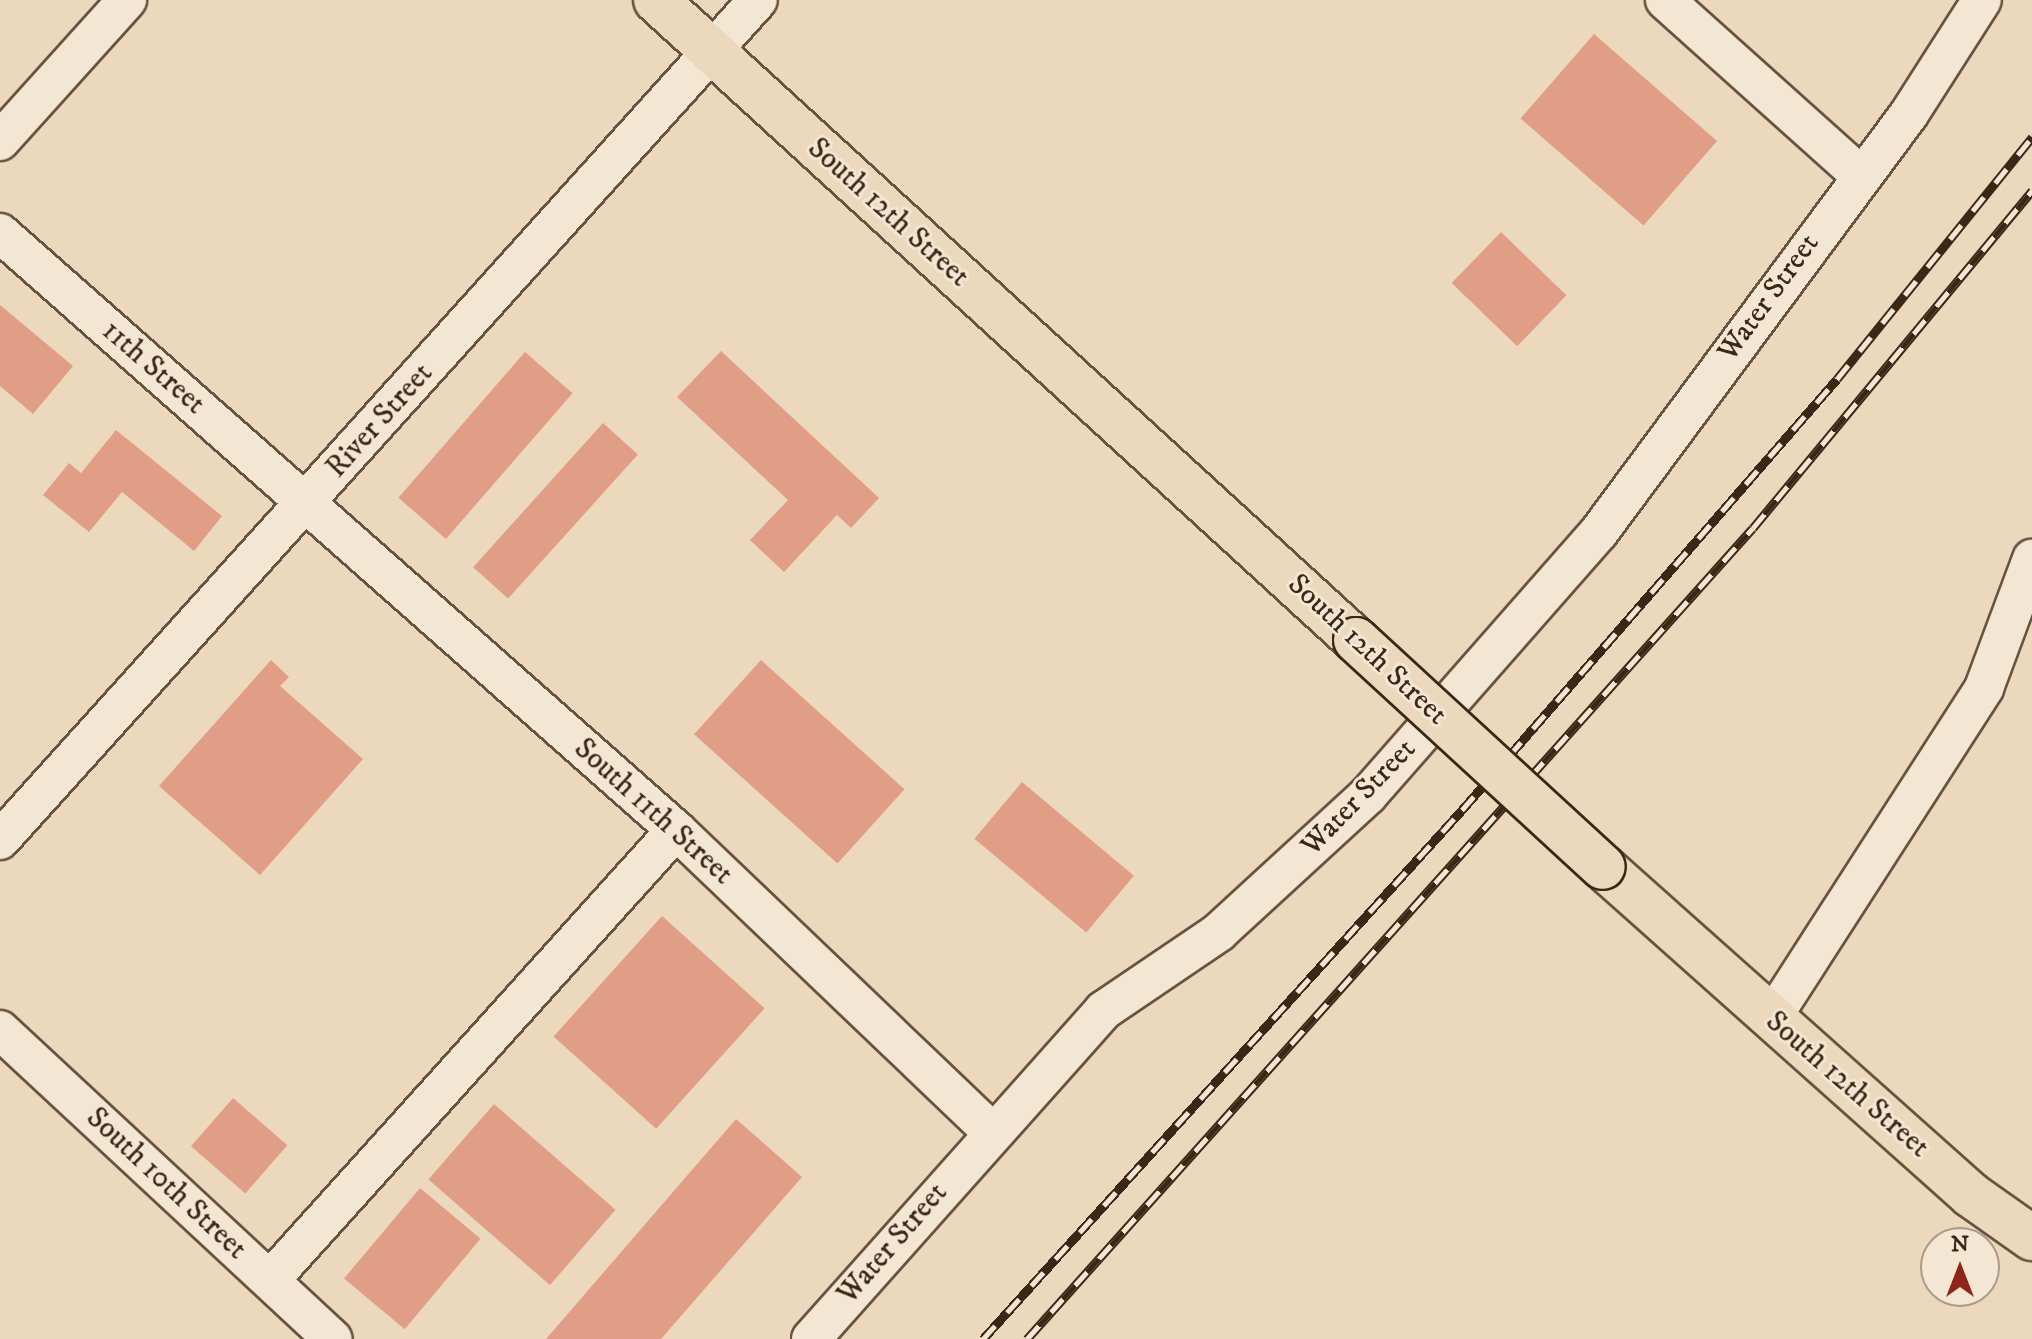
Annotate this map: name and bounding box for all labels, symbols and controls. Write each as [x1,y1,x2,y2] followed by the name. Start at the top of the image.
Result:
[800,131,976,295] street label: South 12th Street
[1711,227,1827,369] street label: Water Street
[94,313,212,423] street label: 11th Street
[319,356,441,486] street label: River Street
[1280,567,1454,733] street label: South 12th Street
[566,731,740,893] street label: South 11th Street
[1294,732,1424,864] street label: Water Street
[1758,1004,1936,1166] street label: South 12th Street
[78,1100,254,1268] street label: South 10th Street
[831,1176,955,1312] street label: Water Street
[1920,1227,2000,1307] north arrow
[1951,1231,1969,1258] text: N

